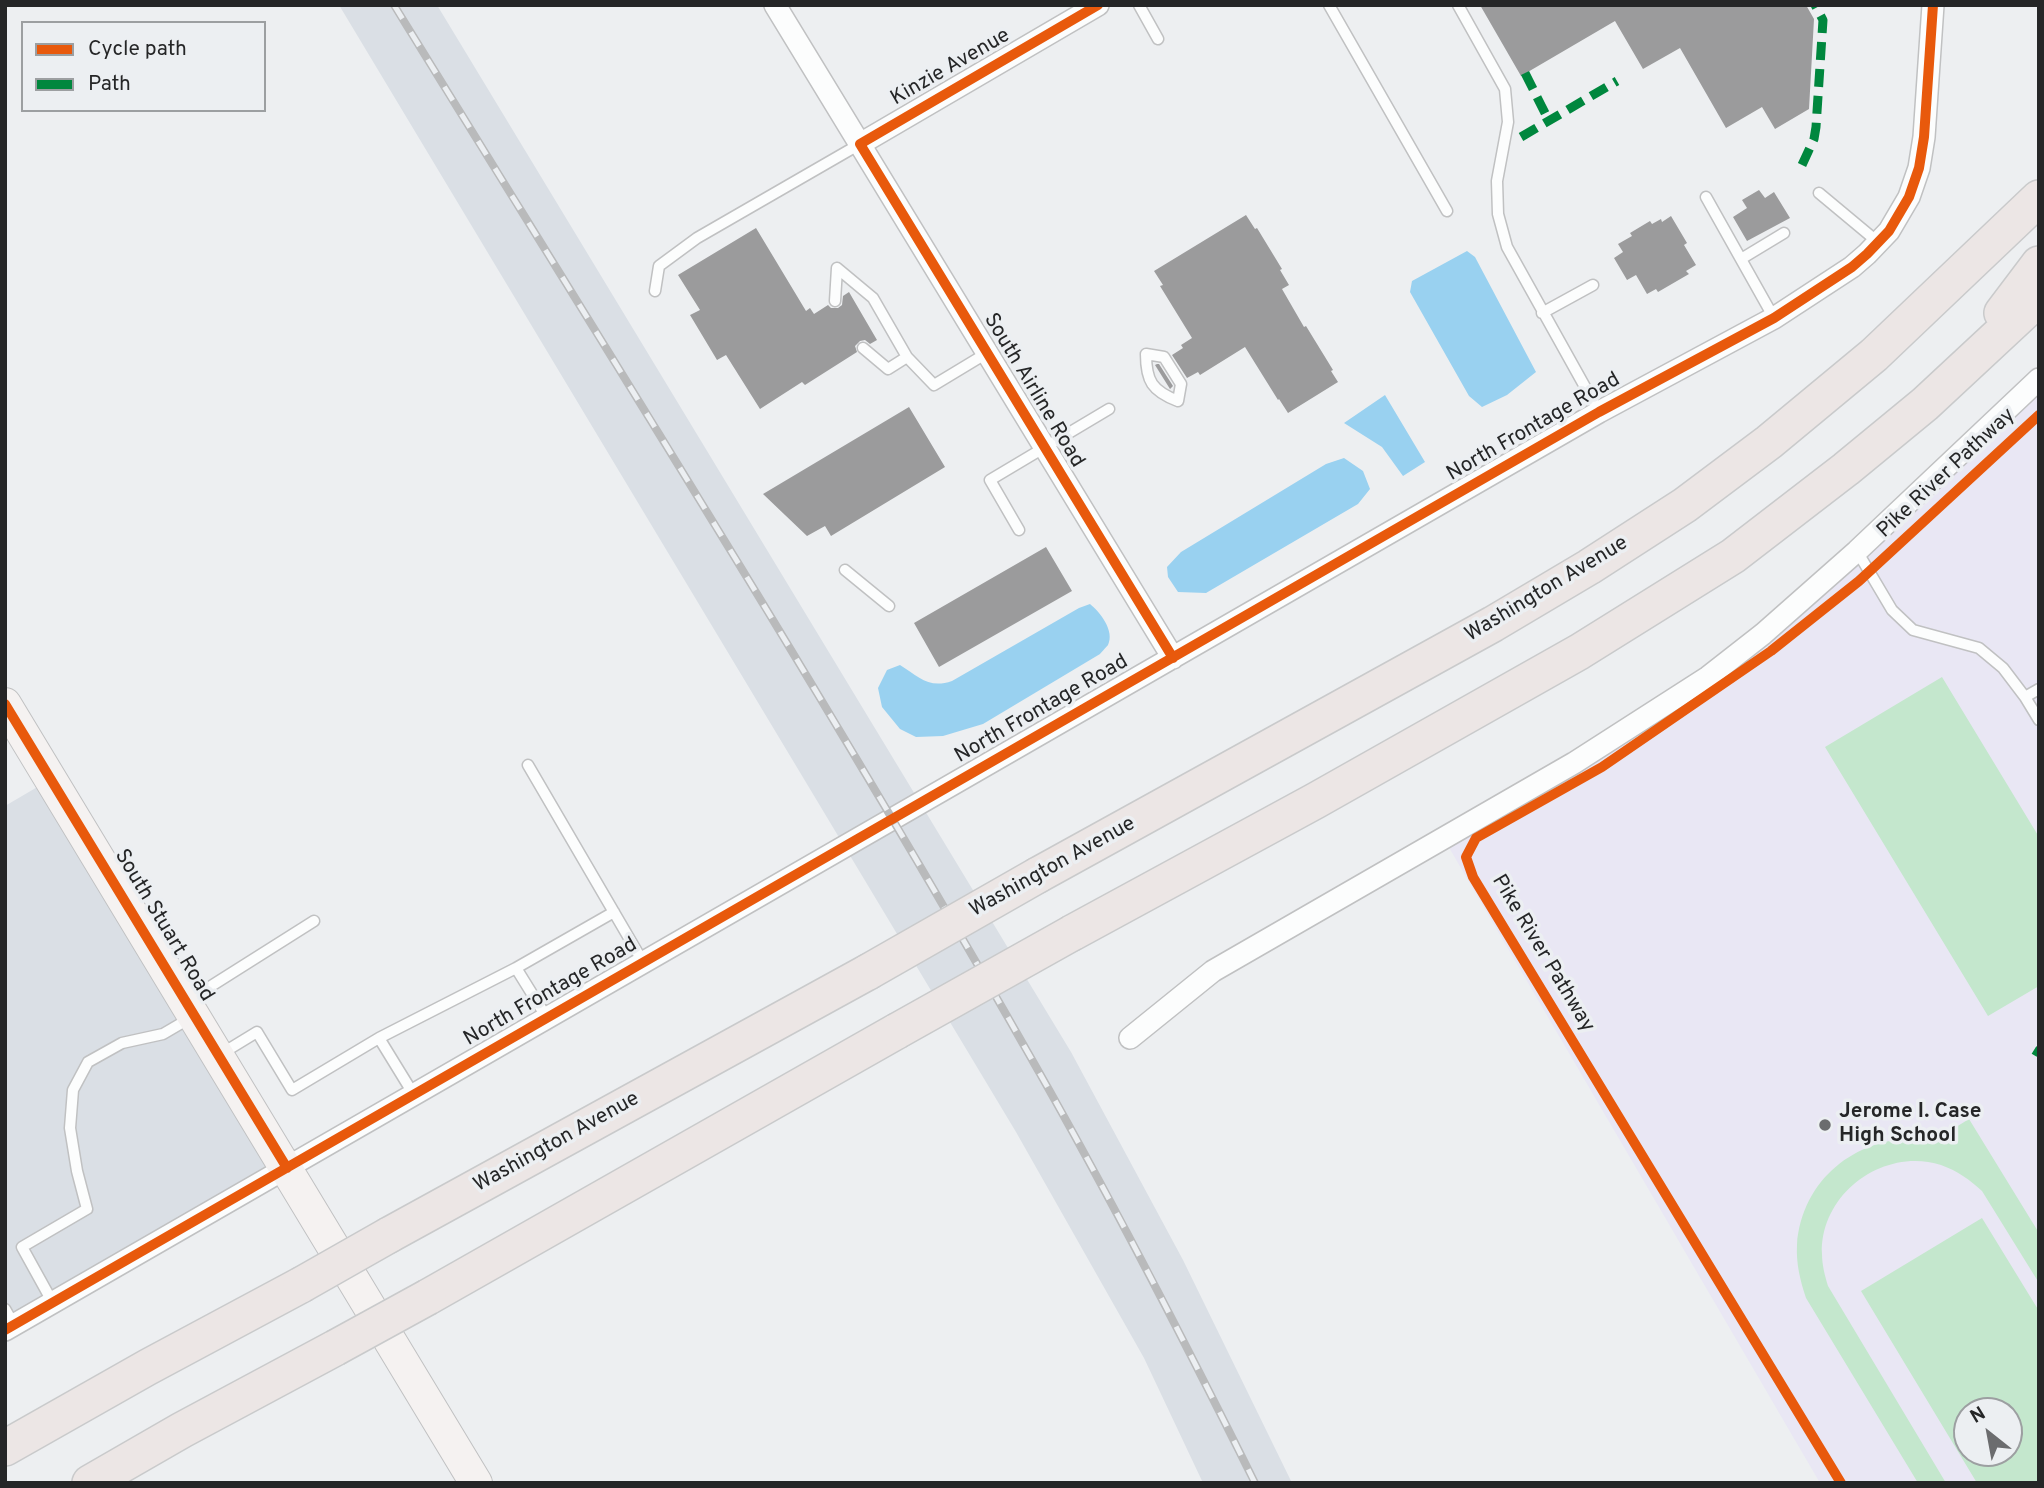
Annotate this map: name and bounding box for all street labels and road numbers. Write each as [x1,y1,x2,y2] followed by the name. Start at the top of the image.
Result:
[887,24,1015,112] street label: Kinzie Avenue
[977,309,1089,473] street label: South Airline Road
[1443,368,1625,488] street label: North Frontage Road
[1873,404,2021,544] street label: Pike River Pathway
[1461,531,1633,649] street label: Washington Avenue
[951,650,1133,770] street label: North Frontage Road
[966,812,1140,924] street label: Washington Avenue
[108,845,218,1007] street label: South Stuart Road
[1485,871,1599,1037] street label: Pike River Pathway
[460,933,642,1053] street label: North Frontage Road
[470,1087,644,1199] street label: Washington Avenue

